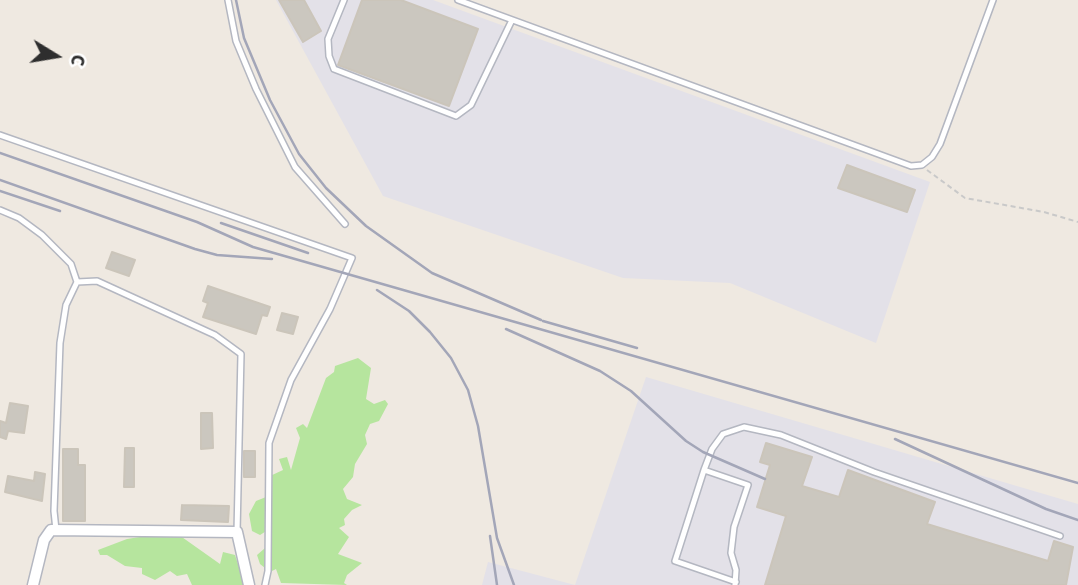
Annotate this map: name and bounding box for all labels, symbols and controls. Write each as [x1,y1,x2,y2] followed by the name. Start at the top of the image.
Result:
[21,21,91,91] north arrow
[63,52,91,68] text: С

